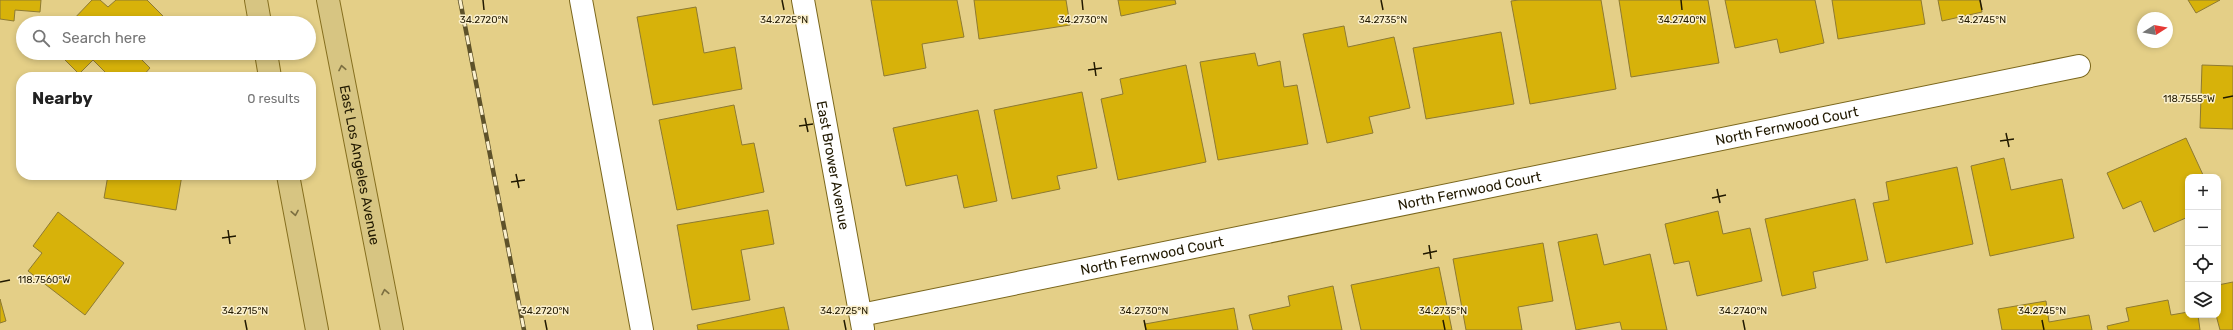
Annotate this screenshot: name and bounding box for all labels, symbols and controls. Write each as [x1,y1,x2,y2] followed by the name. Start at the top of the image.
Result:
[2137,12,2173,48] north arrow
[460,14,508,26] text: 34.2720°N
[760,14,808,26] text: 34.2725°N
[1059,14,1107,26] text: 34.2730°N
[1359,14,1407,26] text: 34.2735°N
[1658,14,1706,26] text: 34.2740°N
[1958,14,2006,26] text: 34.2745°N
[16,16,316,60] search box
[30,27,52,49] icon: search
[62,29,146,47] text: Search here
[338,65,346,71] one-way arrow
[336,83,383,247] street label: East Los Angeles Avenue
[32,88,93,108] text: Nearby
[247,91,300,106] text: 0 results
[2163,93,2215,105] text: 118.7555°W
[813,100,853,231] street label: East Brower Avenue
[1714,103,1861,149] street label: North Fernwood Court
[1396,168,1543,214] street label: North Fernwood Court
[2185,174,2221,318] map controls
[2185,174,2221,210] button: +
[291,210,299,216] one-way arrow
[2185,210,2221,246] button: −
[1079,233,1226,279] street label: North Fernwood Court
[2185,246,2221,282] button: locate
[18,274,70,286] text: 118.7560°W
[2185,282,2221,318] button: layers
[381,289,390,295] one-way arrow
[222,305,268,317] text: 34.2715°N
[521,305,569,317] text: 34.2720°N
[820,305,868,317] text: 34.2725°N
[1120,305,1168,317] text: 34.2730°N
[1419,305,1467,317] text: 34.2735°N
[1719,305,1767,317] text: 34.2740°N
[2018,305,2066,317] text: 34.2745°N

